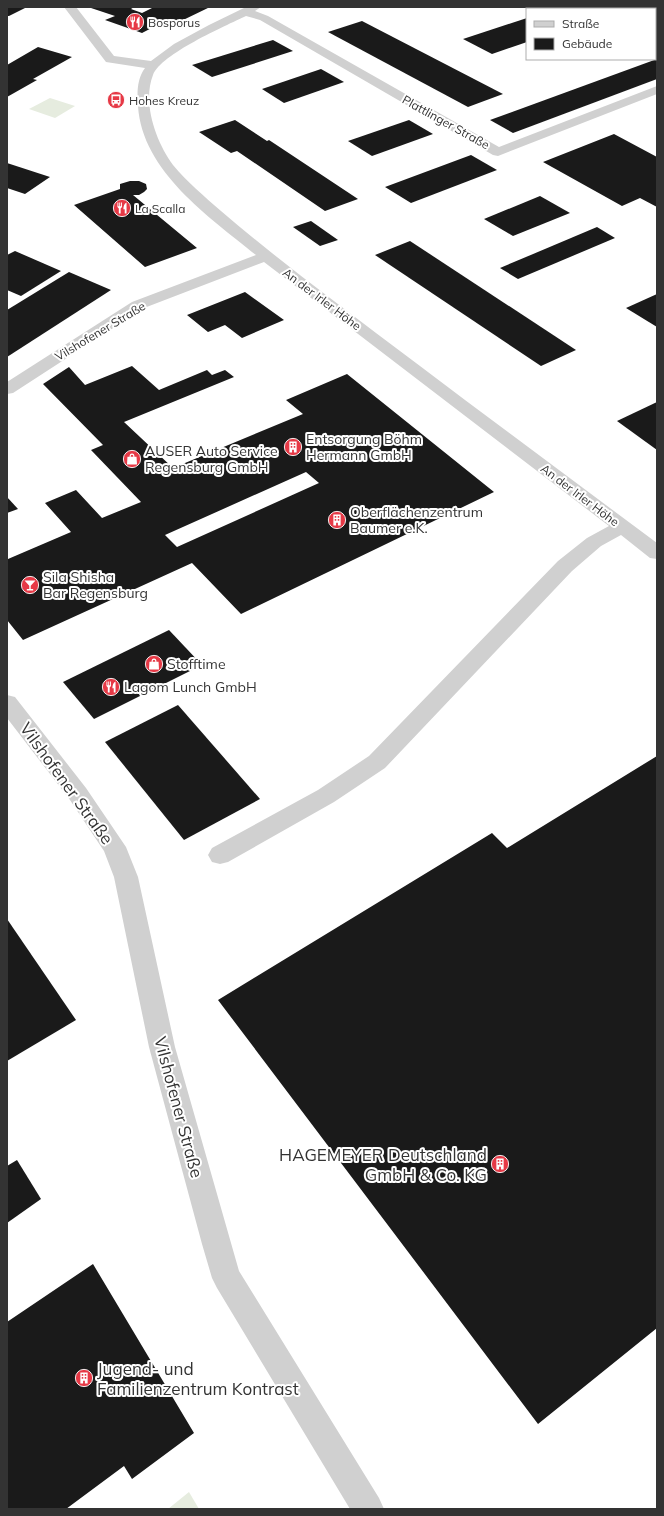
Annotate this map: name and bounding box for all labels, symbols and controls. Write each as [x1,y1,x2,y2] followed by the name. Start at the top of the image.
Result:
[526,8,656,60] legend
[125,12,145,32] restaurant icon: Bosporus
[148,15,200,30] place label: Bosporus
[562,16,599,31] text: Straße
[562,36,612,51] text: Gebäude
[106,90,126,110] bus stop icon: Hohes Kreuz
[400,92,492,152] street label: Plattlinger Straße
[129,93,199,108] place label: Hohes Kreuz
[112,198,132,218] restaurant icon: La Scalla
[135,201,185,216] place label: La Scalla
[280,265,364,333] street label: An der Irler Höhe
[52,298,148,364] street label: Vilshofener Straße
[306,430,422,464] place label: Entsorgung Böhm Hermann GmbH
[283,437,303,457] building icon: Entsorgung Böhm Hermann GmbH
[145,442,278,476] place label: AUSER Auto Service Regensburg GmbH
[122,449,142,469] shop icon: AUSER Auto Service Regensburg GmbH
[538,461,622,529] street label: An der Irler Höhe
[350,503,483,537] place label: Oberflächenzentrum Baumer e.K.
[327,510,347,530] building icon: Oberflächenzentrum Baumer e.K.
[43,568,148,602] place label: Sila Shisha Bar Regensburg
[20,575,40,595] bar icon: Sila Shisha Bar Regensburg
[144,654,164,674] shop icon: Stofftime
[167,655,226,673] place label: Stofftime
[101,677,121,697] restaurant icon: Lagom Lunch GmbH
[124,678,257,696] place label: Lagom Lunch GmbH
[16,718,118,848] street label: Vilshofener Straße
[150,1034,208,1180] street label: Vilshofener Straße
[279,1144,487,1185] place label: HAGEMEYER Deutschland GmbH & Co. KG
[490,1154,510,1174] building icon: HAGEMEYER Deutschland GmbH & Co. KG
[97,1358,299,1399] place label: Jugend- und Familienzentrum Kontrast
[74,1368,94,1388] building icon: Jugend- und Familienzentrum Kontrast

